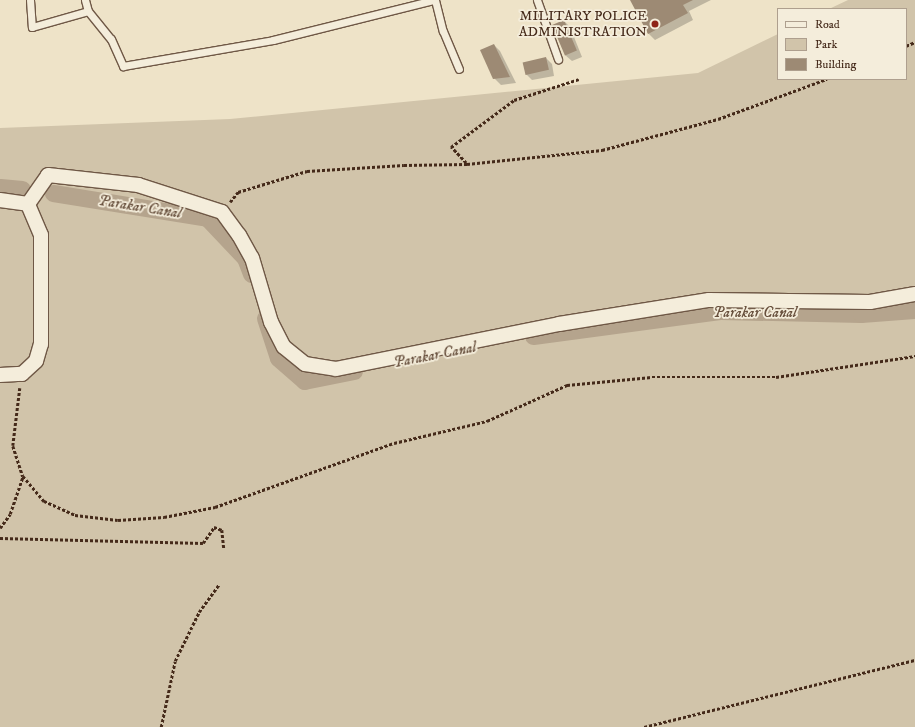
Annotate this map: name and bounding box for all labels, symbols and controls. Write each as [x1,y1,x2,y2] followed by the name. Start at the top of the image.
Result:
[519,8,647,40] place label: MILITARY POLICE ADMINISTRATION
[777,8,907,80] legend
[815,17,840,32] text: Road
[650,19,660,29] marker: MILITARY POLICE ADMINISTRATION
[815,37,837,52] text: Park
[815,57,856,72] text: Building
[97,192,183,222] water label: Parakar Canal
[713,304,797,322] water label: Parakar Canal
[392,338,478,372] water label: Parakar Canal

